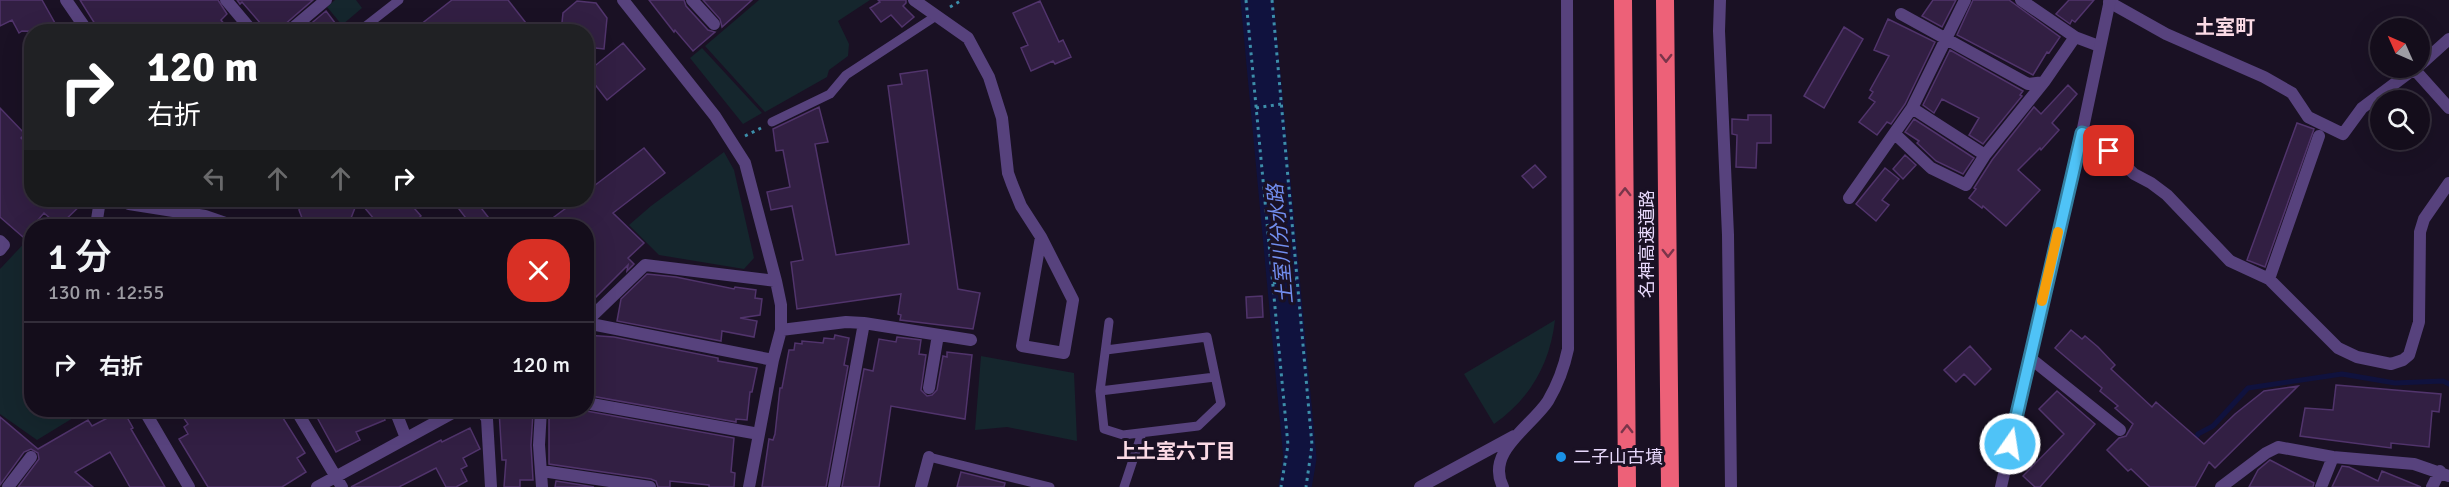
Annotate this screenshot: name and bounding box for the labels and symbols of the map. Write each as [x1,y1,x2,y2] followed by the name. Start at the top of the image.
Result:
[2195,15,2255,40] district label: 土室町
[2370,18,2430,78] north arrow
[1660,54,1672,63] one-way arrow
[2083,125,2134,176] pin
[1263,181,1298,305] water label: 土室川分水路
[1619,187,1631,196] one-way arrow
[1636,190,1658,298] street label: 名神高速道路
[1662,249,1674,258] one-way arrow
[1978,412,2042,476] position arrow
[1621,424,1633,433] one-way arrow
[1116,439,1236,464] district label: 上土室六丁目
[1573,446,1663,468] place label: 二子山古墳
[1554,450,1568,464] marker: 二子山古墳

